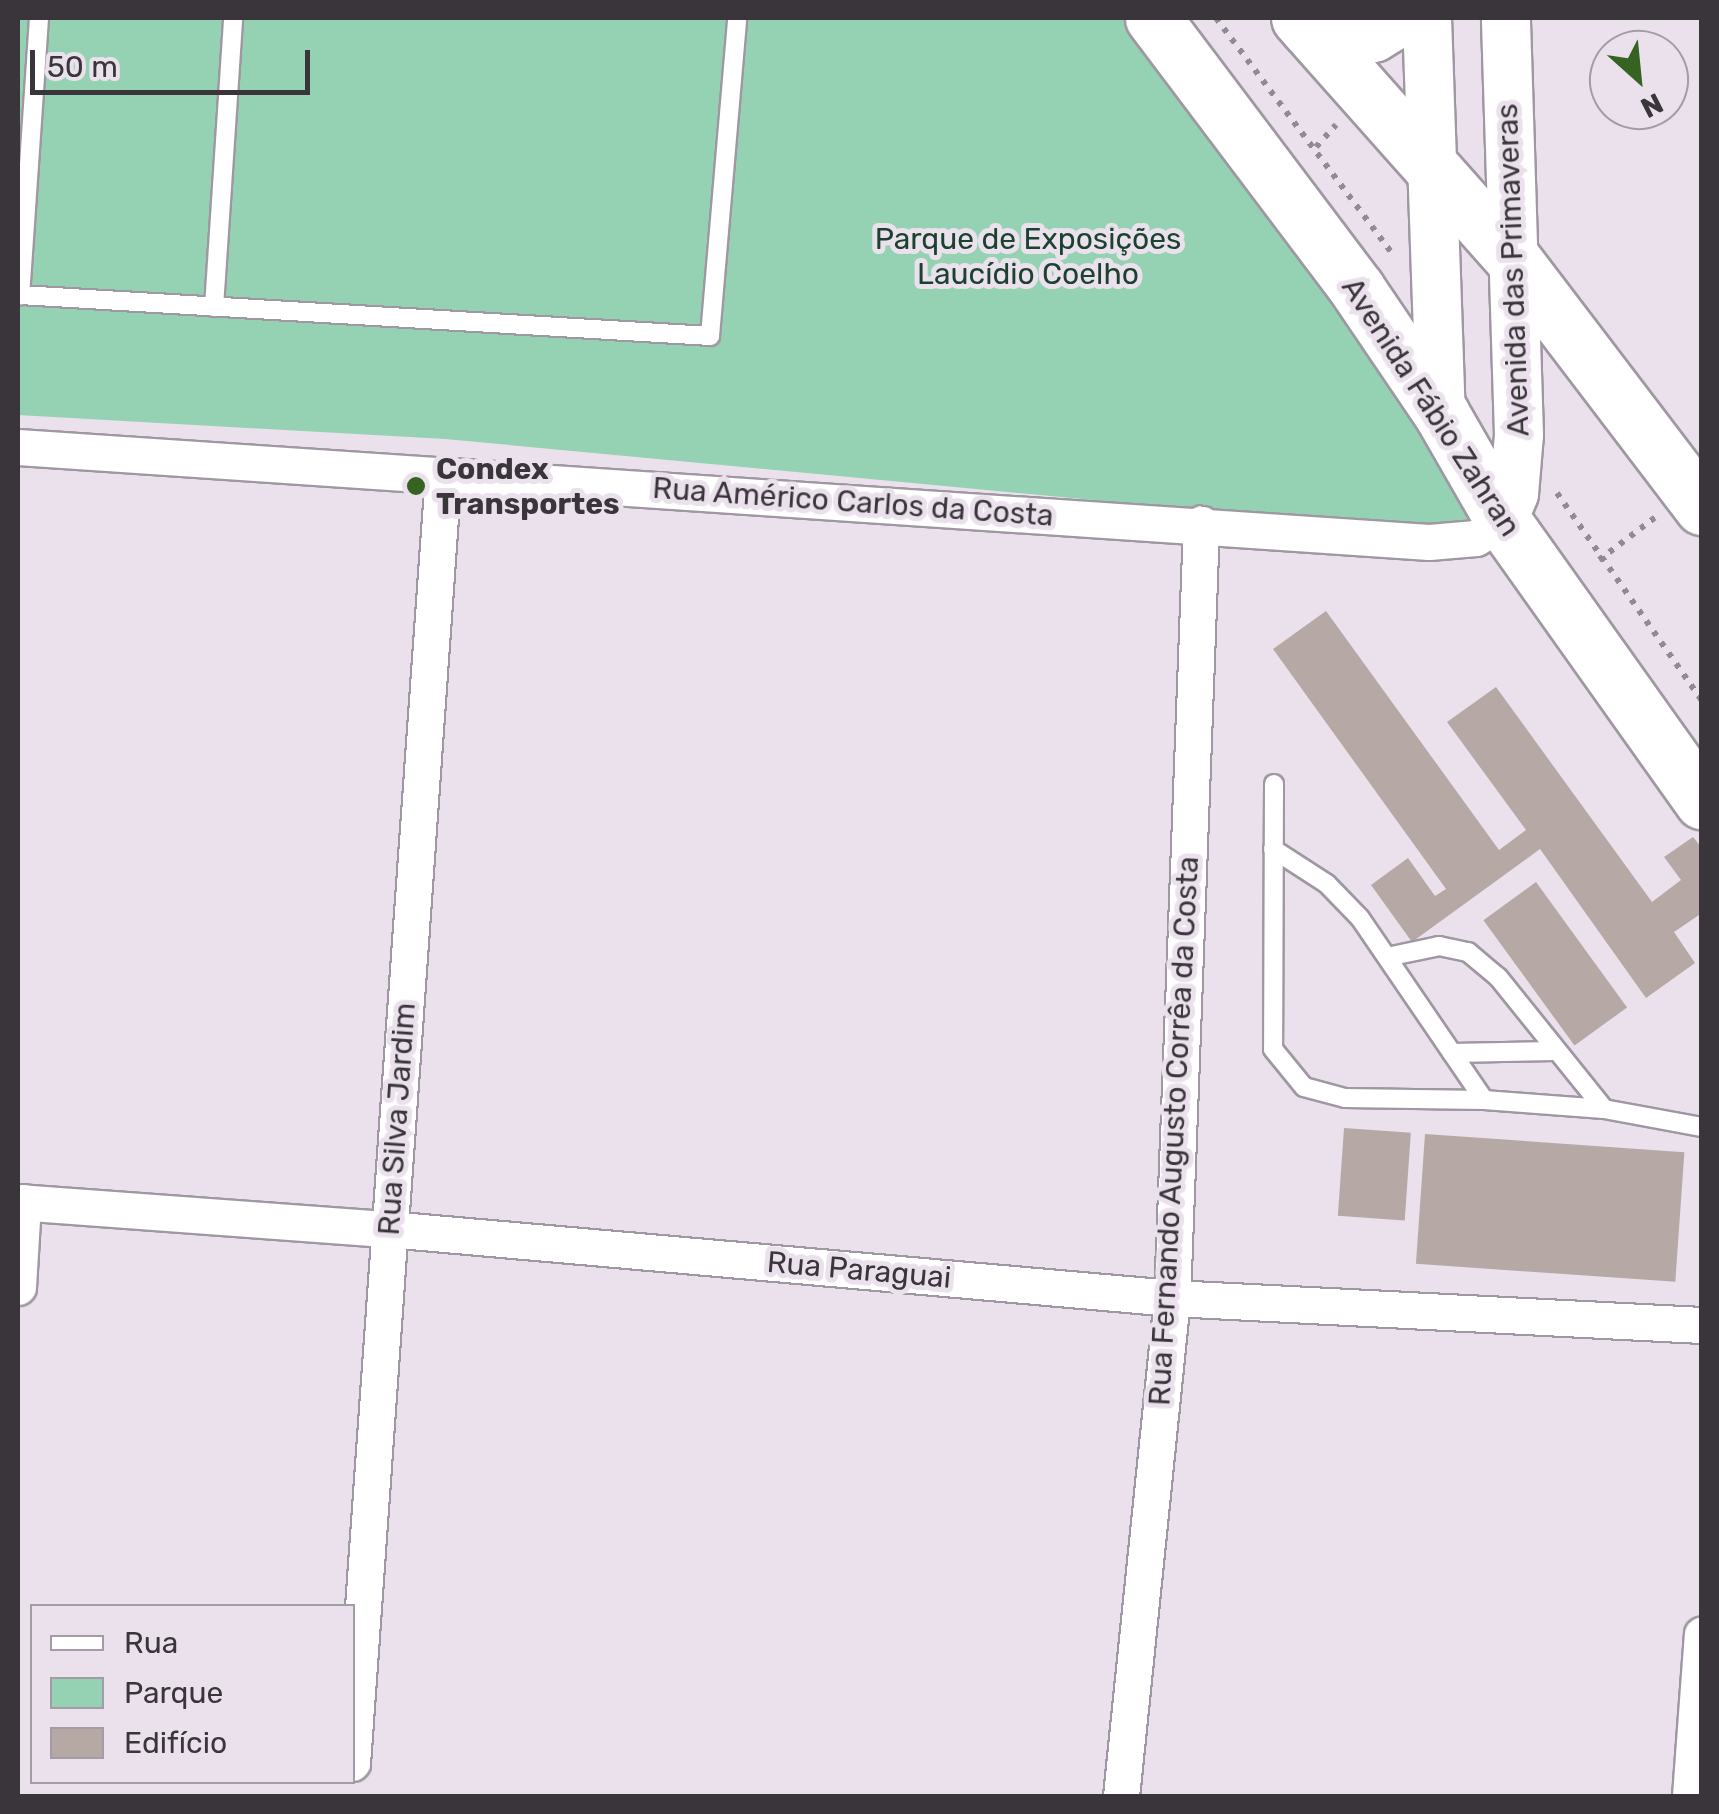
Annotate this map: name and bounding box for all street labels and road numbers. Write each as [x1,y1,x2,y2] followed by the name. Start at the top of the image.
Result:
[1489,103,1537,437] street label: Avenida das Primaveras
[1334,271,1528,543] street label: Avenida Fábio Zahran
[651,470,1055,534] street label: Rua Américo Carlos da Costa
[1142,855,1206,1407] street label: Rua Fernando Augusto Corrêa da Costa
[371,1001,423,1237] street label: Rua Silva Jardim
[765,1244,953,1296] street label: Rua Paraguai

